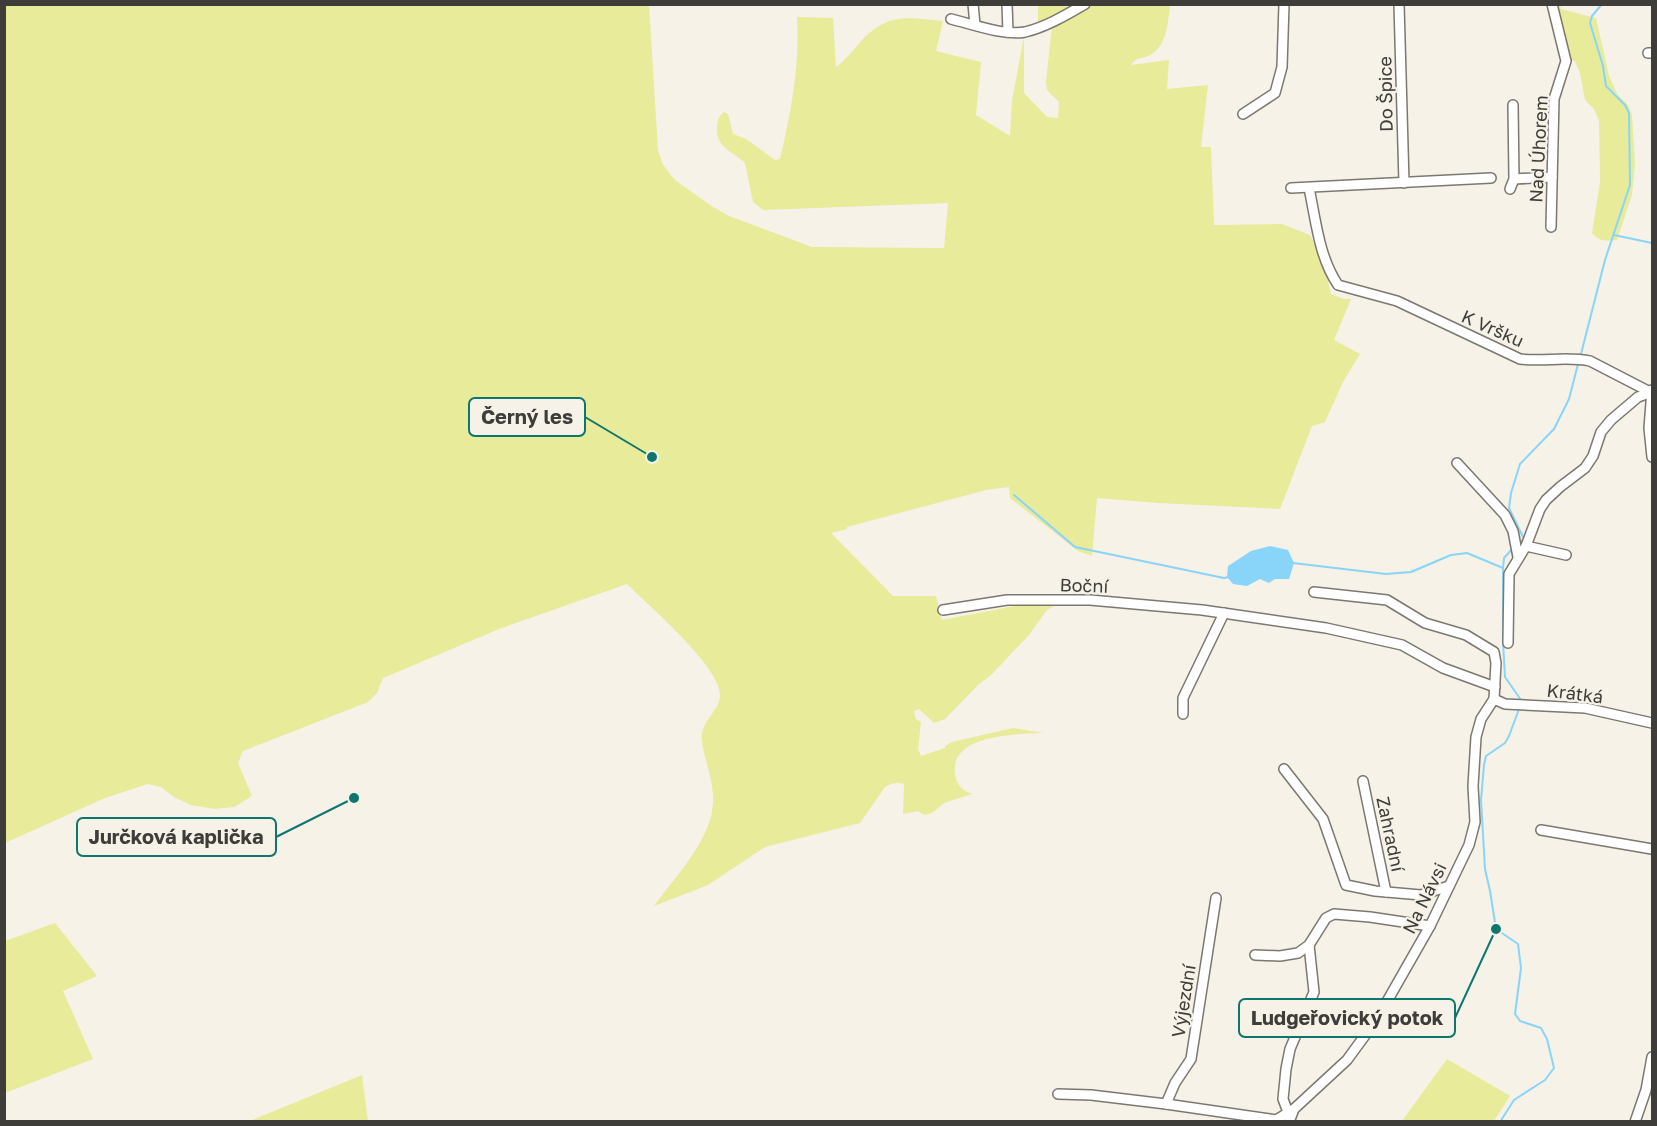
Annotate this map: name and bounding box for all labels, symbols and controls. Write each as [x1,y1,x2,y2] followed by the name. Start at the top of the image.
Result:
[1373,56,1397,132] street label: Do Špice
[1524,95,1552,203] street label: Nad Úhorem
[1458,305,1528,351] street label: K Vršku
[469,398,585,436] callout: Černý les
[481,404,573,428] text: Černý les
[1059,573,1110,597] street label: Boční
[1546,679,1604,707] street label: Krátká
[1372,795,1410,875] street label: Zahradní
[77,818,276,856] callout: Jurčková kaplička
[89,824,264,848] text: Jurčková kaplička
[1397,859,1451,937] street label: Na Návsi
[1166,962,1200,1039] street label: Výjezdní
[1239,999,1455,1037] callout: Ludgeřovický potok
[1251,1005,1444,1029] text: Ludgeřovický potok

